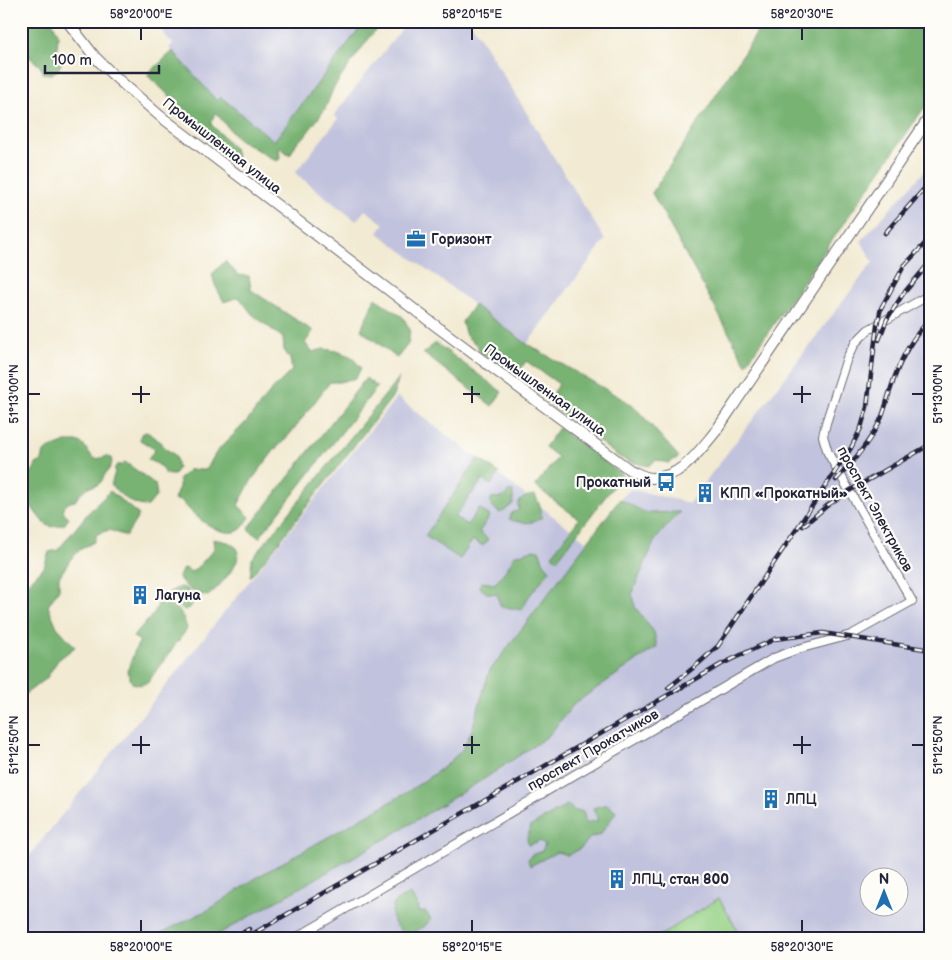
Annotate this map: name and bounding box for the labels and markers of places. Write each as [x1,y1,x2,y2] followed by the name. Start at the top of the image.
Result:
[405,228,427,250] office icon: Горизонт
[431,231,492,248] place label: Горизонт
[655,471,677,493] bus stop icon: Прокатный
[576,474,651,491] place label: Прокатный
[694,482,716,504] building icon: КПП «Прокатный»
[720,485,848,502] place label: КПП «Прокатный»
[129,584,151,606] building icon: Лагуна
[154,587,202,604] place label: Лагуна
[760,788,782,810] building icon: ЛПЦ
[785,791,817,808] place label: ЛПЦ
[606,868,628,890] building icon: ЛПЦ, стан 800
[631,871,729,888] place label: ЛПЦ, стан 800

